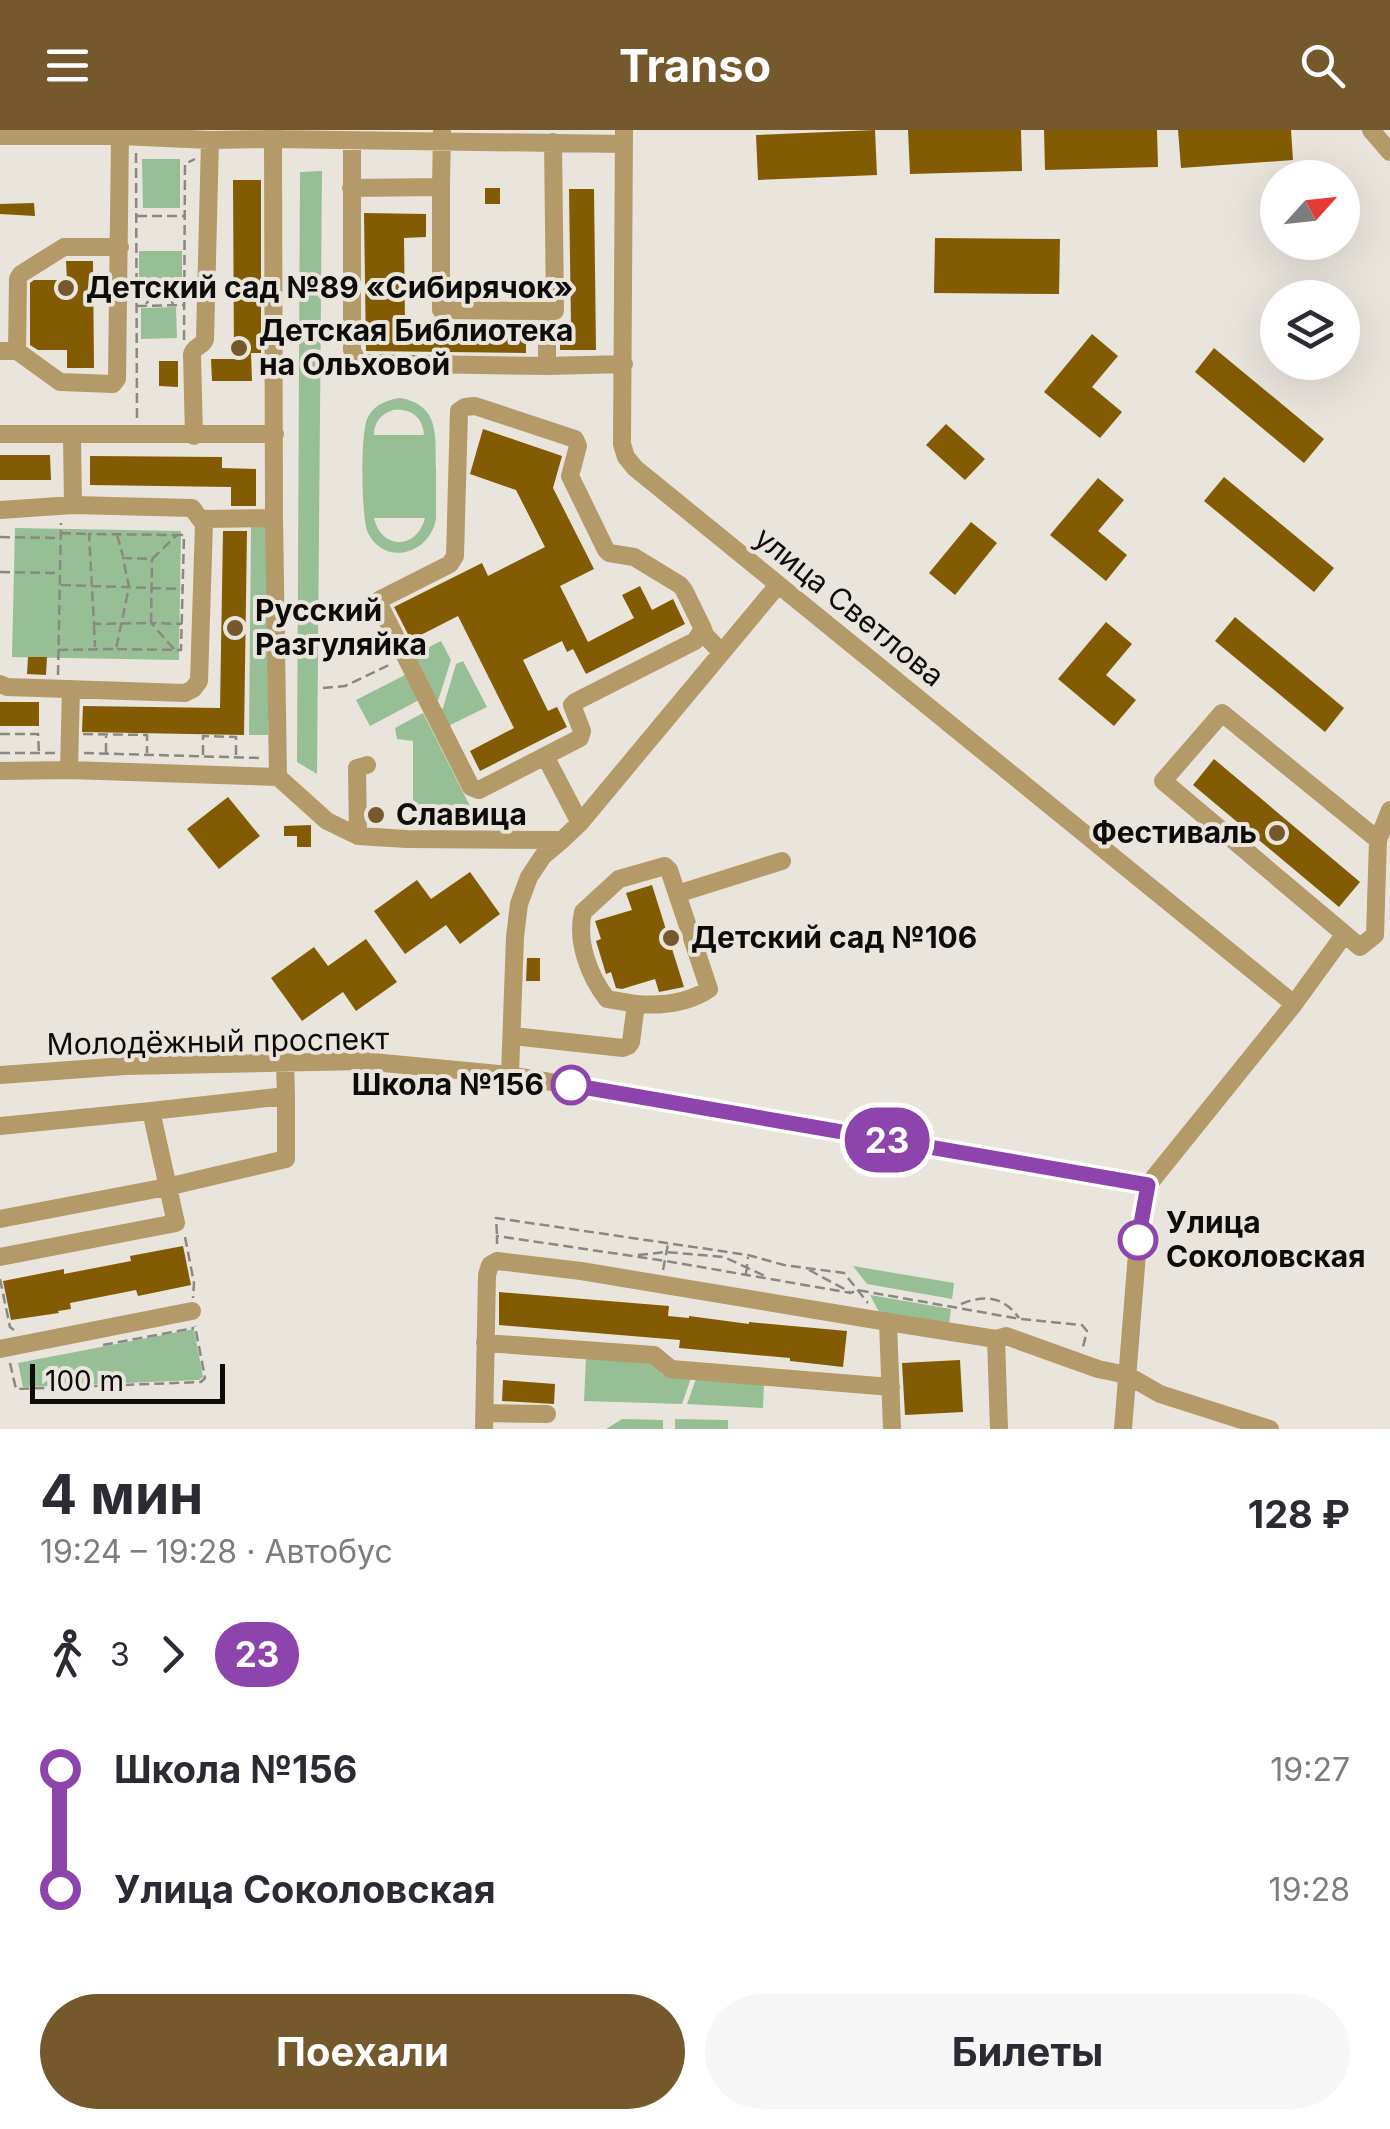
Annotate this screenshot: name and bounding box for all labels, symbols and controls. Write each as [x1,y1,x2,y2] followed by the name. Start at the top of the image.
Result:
[40,38,95,93] icon: menu
[619,38,771,93] text: Transo
[1295,38,1350,93] icon: search
[1260,160,1360,260] north arrow
[1260,160,1360,380] map controls
[86,269,573,305] place label: Детский сад №89 «Сибирячок»
[55,277,77,299] marker: Детский сад №89 «Сибирячок»
[1260,280,1360,380] button: layers
[259,312,573,382] place label: Детская Библиотека на Ольховой
[228,337,250,359] marker: Детская Библиотека на Ольховой
[748,519,952,694] street label: улица Светлова
[255,592,427,662] place label: Русский Разгуляйка
[224,617,246,639] marker: Русский Разгуляйка
[396,796,527,832] place label: Славица
[365,804,387,826] marker: Славица
[1092,814,1257,850] place label: Фестиваль
[1266,822,1288,844] marker: Фестиваль
[691,919,977,955] place label: Детский сад №106
[660,927,682,949] marker: Детский сад №106
[46,1020,390,1062] street label: Молодёжный проспект
[352,1066,544,1102] place label: Школа №156
[552,1066,590,1104] marker: Школа №156
[842,1108,932,1172] line badge: 23
[865,1119,909,1161] text: 23
[1166,1204,1366,1274] place label: Улица Соколовская
[1119,1221,1157,1259] marker: Улица Соколовская
[30,1359,225,1404] scale bar
[45,1364,124,1398] text: 100 m
[40,1461,203,1527] text: 4 мин
[1248,1491,1350,1537] text: 128 ₽
[40,1532,393,1571] text: 19:24 – 19:28 · Автобус
[40,1627,95,1682] icon: walk
[145,1627,200,1682] icon: forward
[235,1633,279,1675] text: 23
[110,1635,130,1674] text: 3
[114,1746,357,1792] text: Школа №156
[1270,1750,1350,1789] text: 19:27
[114,1866,496,1912] text: Улица Соколовская
[1269,1870,1350,1909] text: 19:28
[40,1994,685,2109] button: Поехали
[705,1994,1350,2109] button: Билеты

